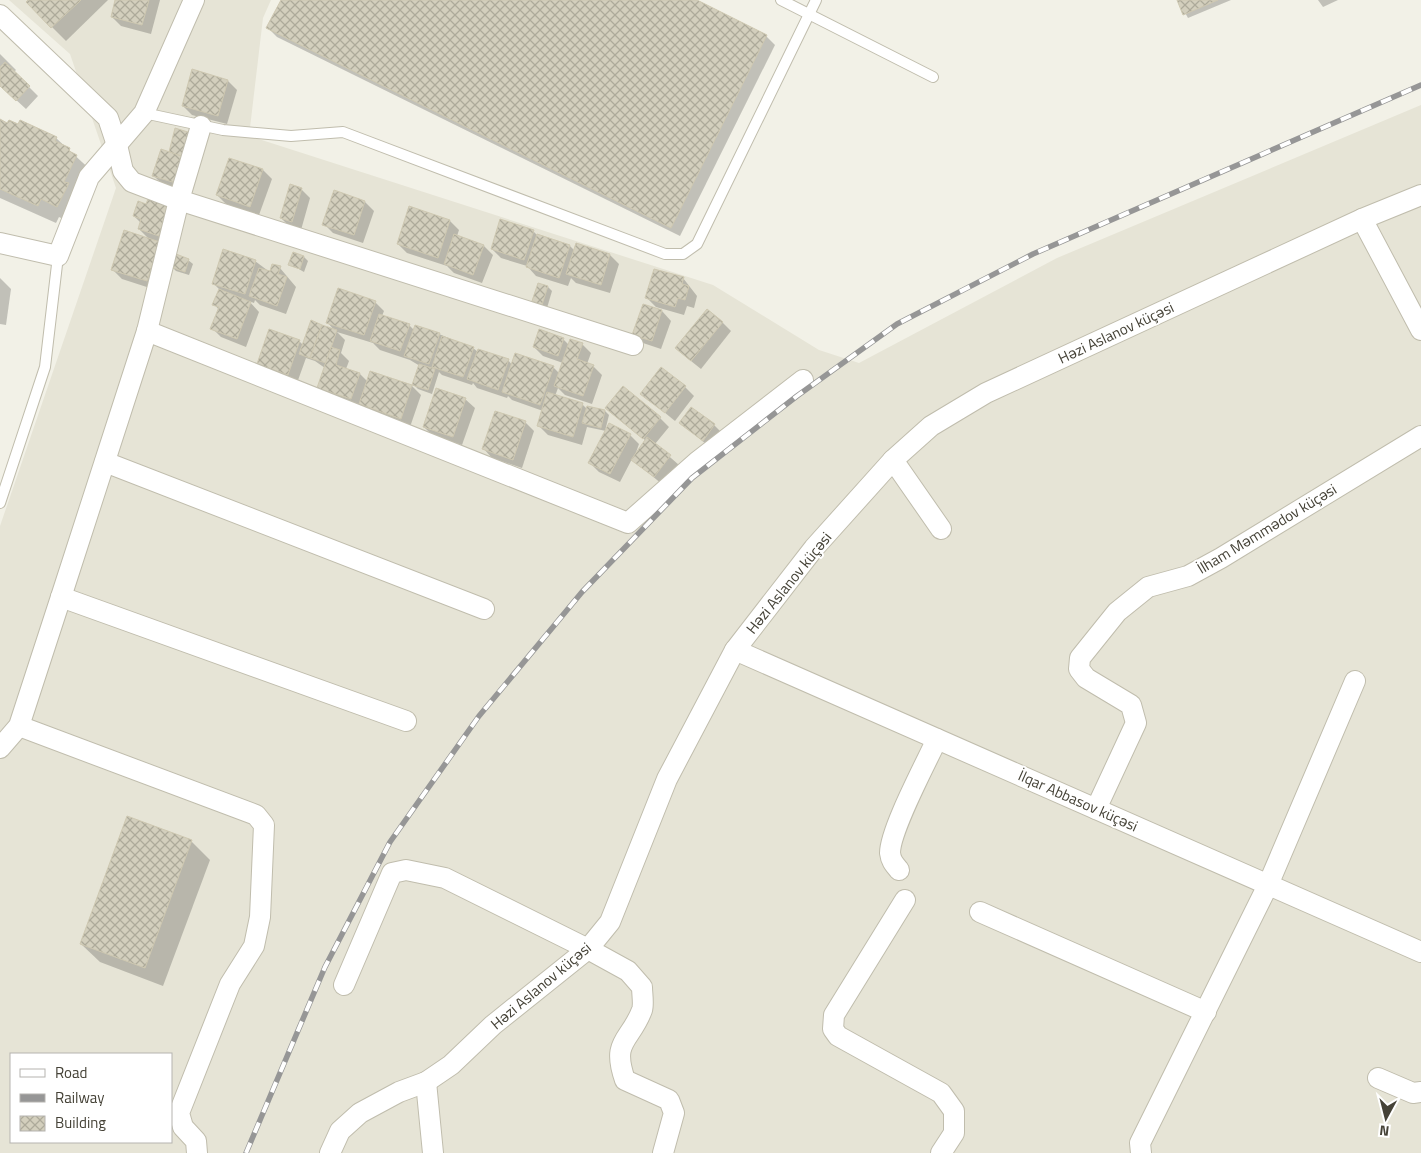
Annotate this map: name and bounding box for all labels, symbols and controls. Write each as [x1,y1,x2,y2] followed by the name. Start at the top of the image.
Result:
[1054,296,1177,369] street label: Həzi Aslanov küçəsi
[1192,478,1341,579] street label: İlham Məmmədov küçəsi
[740,527,837,639] street label: Həzi Aslanov küçəsi
[1015,764,1142,837] street label: İlqar Abbasov küçəsi
[485,936,596,1035] street label: Həzi Aslanov küçəsi
[10,1053,172,1143] legend
[55,1061,87,1084] text: Road
[55,1086,105,1109] text: Railway
[1361,1093,1411,1143] north arrow
[55,1111,106,1134] text: Building
[1378,1120,1390,1142] text: N

